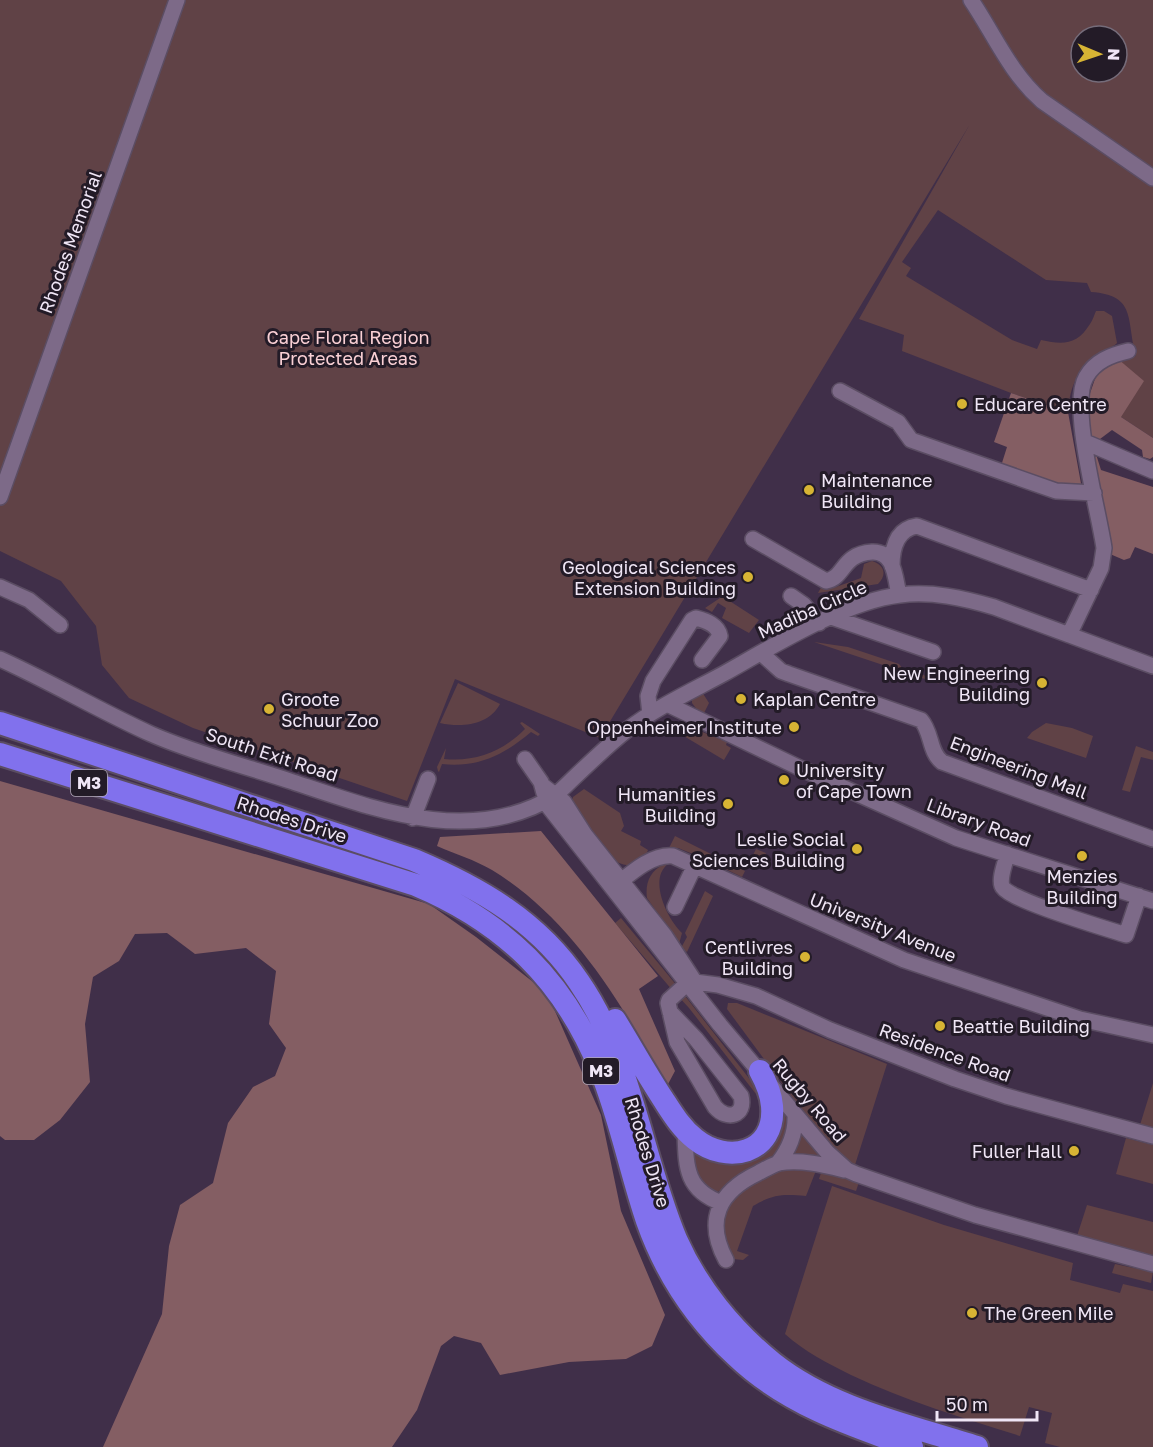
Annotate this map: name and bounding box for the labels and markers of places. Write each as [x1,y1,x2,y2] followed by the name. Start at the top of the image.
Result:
[974,393,1107,415] place label: Educare Centre
[955,397,969,411] marker: Educare Centre
[821,469,933,512] place label: Maintenance Building
[802,483,816,497] marker: Maintenance Building
[562,556,736,599] place label: Geological Sciences Extension Building
[741,570,755,584] marker: Geological Sciences Extension Building
[883,662,1030,705] place label: New Engineering Building
[1035,676,1049,690] marker: New Engineering Building
[281,688,379,731] place label: Groote Schuur Zoo
[753,688,876,710] place label: Kaplan Centre
[734,692,748,706] marker: Kaplan Centre
[262,702,276,716] marker: Groote Schuur Zoo
[587,716,782,738] place label: Oppenheimer Institute
[787,720,801,734] marker: Oppenheimer Institute
[796,759,912,802] place label: University of Cape Town
[777,773,791,787] marker: University of Cape Town
[617,783,716,826] place label: Humanities Building
[721,797,735,811] marker: Humanities Building
[692,828,845,871] place label: Leslie Social Sciences Building
[850,842,864,856] marker: Leslie Social Sciences Building
[1075,849,1089,863] marker: Menzies Building
[1046,865,1118,908] place label: Menzies Building
[705,936,793,979] place label: Centlivres Building
[798,950,812,964] marker: Centlivres Building
[952,1015,1090,1037] place label: Beattie Building
[933,1019,947,1033] marker: Beattie Building
[972,1140,1062,1162] place label: Fuller Hall
[1067,1144,1081,1158] marker: Fuller Hall
[984,1302,1113,1324] place label: The Green Mile
[965,1306,979,1320] marker: The Green Mile

